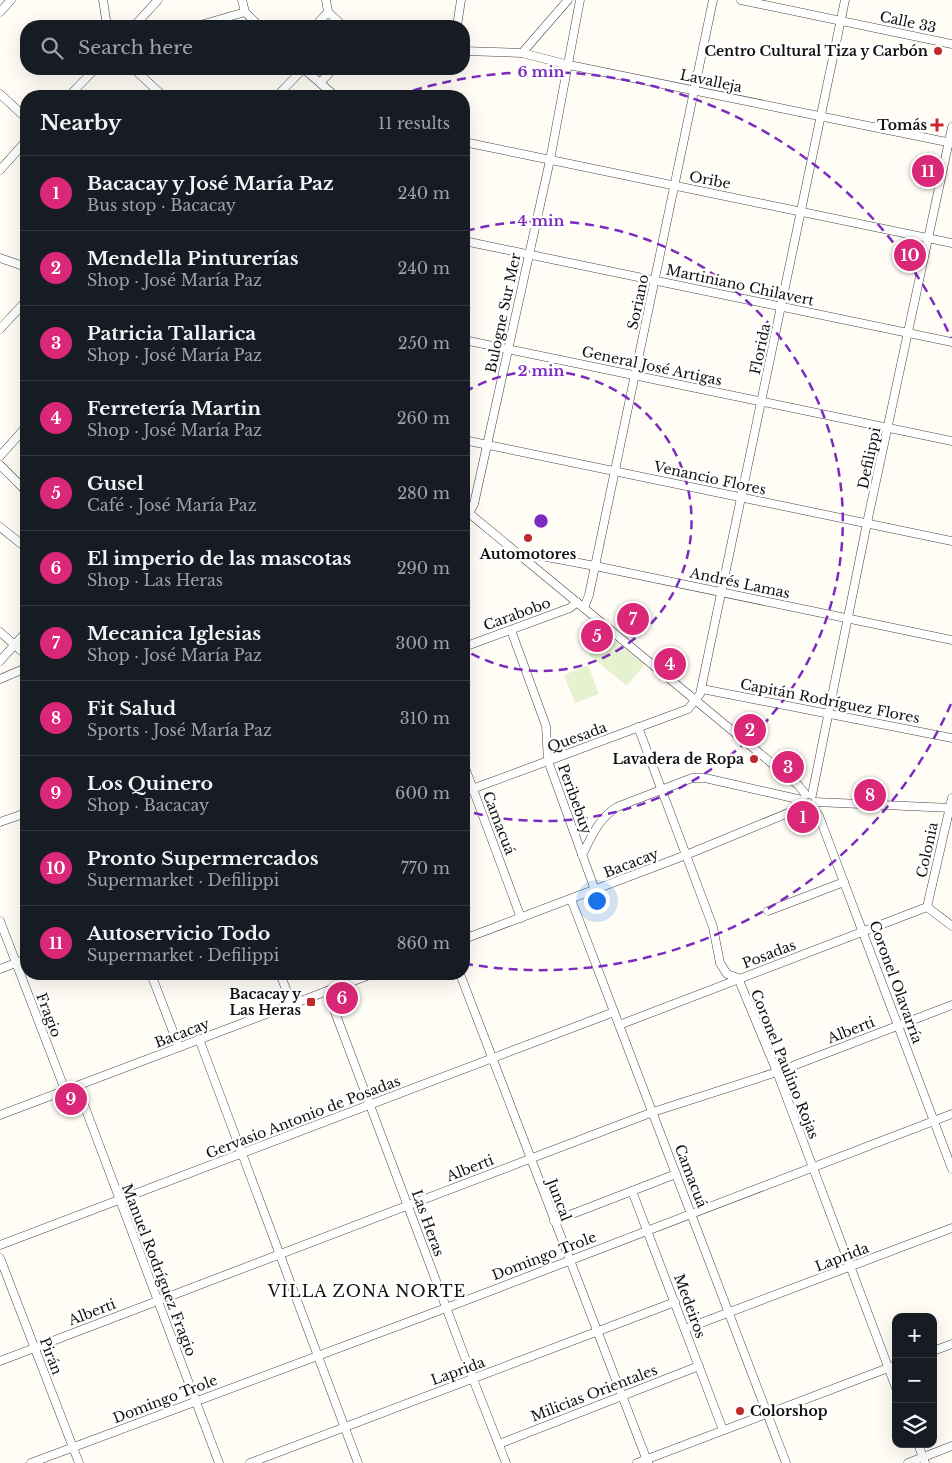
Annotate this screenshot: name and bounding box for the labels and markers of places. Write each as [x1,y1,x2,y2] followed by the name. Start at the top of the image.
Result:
[704,42,928,60] place label: Centro Cultural Tiza y Carbón
[932,45,944,57] marker: Centro Cultural Tiza y Carbón
[877,116,927,134] place label: Tomás
[931,119,943,131] marker: Tomás
[912,152,944,190] pin: 11
[894,236,926,274] pin: 10
[532,512,550,530] centre of rings
[522,532,534,544] marker: Automotores
[479,545,577,563] place label: Automotores
[617,600,649,638] pin: 7
[581,617,613,655] pin: 5
[654,645,686,683] pin: 4
[734,711,766,749] pin: 2
[772,748,804,786] pin: 3
[613,750,744,768] place label: Lavadera de Ropa
[748,753,760,765] marker: Lavadera de Ropa
[854,776,886,814] pin: 8
[787,798,819,836] pin: 1
[326,979,358,1017] pin: 6
[229,985,302,1019] place label: Bacacay y Las Heras
[305,996,317,1008] marker: Bacacay y Las Heras
[55,1080,87,1118] pin: 9
[750,1402,828,1420] place label: Colorshop
[734,1405,746,1417] marker: Colorshop

